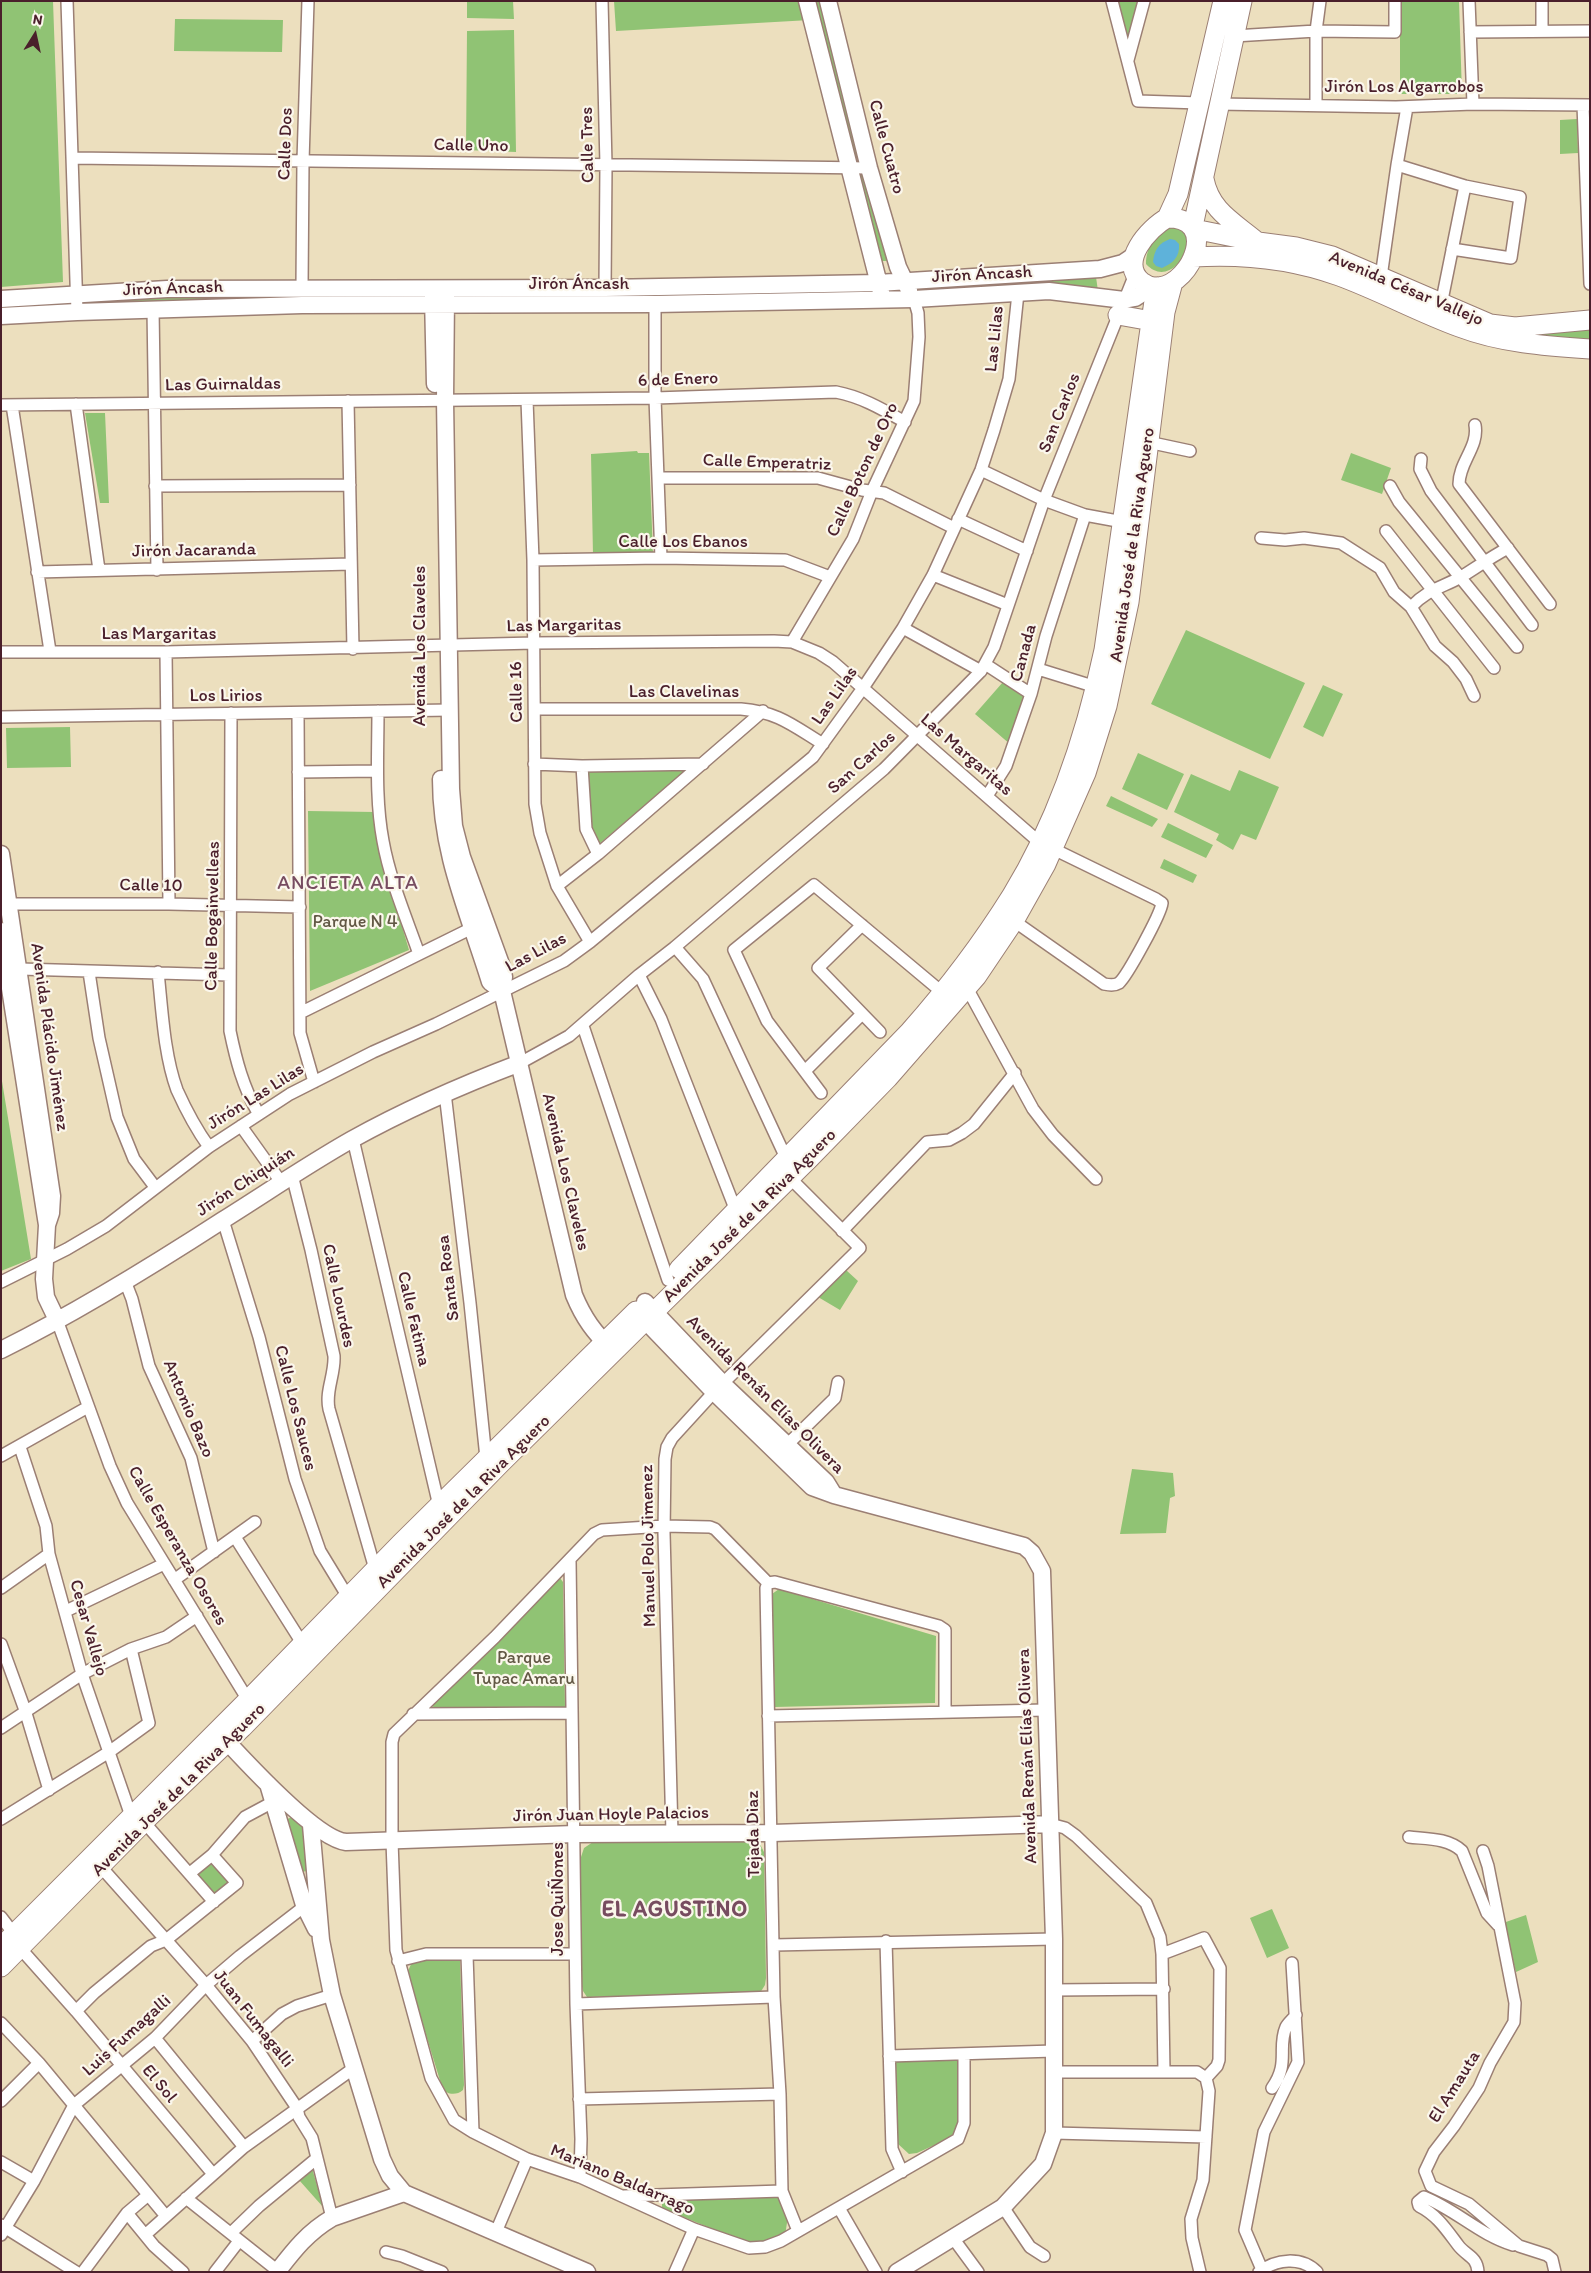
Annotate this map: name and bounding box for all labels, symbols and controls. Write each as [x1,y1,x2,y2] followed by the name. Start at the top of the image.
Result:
[10,10,60,60] north arrow
[32,11,44,29] text: N
[1325,76,1483,98] street label: Jirón Los Algarrobos
[863,98,909,196] street label: Calle Cuatro
[274,107,298,181] street label: Calle Dos
[577,107,599,183] street label: Calle Tres
[433,135,509,157] street label: Calle Uno
[1326,247,1486,331] street label: Avenida César Vallejo
[931,262,1033,288] street label: Jirón Áncash
[529,273,629,295] street label: Jirón Áncash
[122,276,224,302] street label: Jirón Áncash
[981,305,1009,373] street label: Las Lilas
[637,368,719,392] street label: 6 de Enero
[1034,370,1086,456] street label: San Carlos
[165,373,281,397] street label: Las Guirnaldas
[822,399,904,541] street label: Calle Boton de Oro
[1106,426,1160,664] street label: Avenida José de la Riva Aguero
[702,450,832,476] street label: Calle Emperatriz
[618,531,748,553] street label: Calle Los Ebanos
[132,539,256,563] street label: Jirón Jacaranda
[409,566,431,726] street label: Avenida Los Claveles
[506,614,622,638] street label: Las Margaritas
[1006,622,1042,684] street label: Canada
[101,623,217,645] street label: Las Margaritas
[506,661,528,723] street label: Calle 16
[807,663,863,729] street label: Las Lilas
[629,681,739,703] street label: Las Clavelinas
[190,685,262,707] street label: Los Lirios
[915,709,1017,801] street label: Las Margaritas
[824,727,900,799] street label: San Carlos
[201,841,225,991] street label: Calle Bogainvelleas
[275,872,421,896] district label: ANCIETA ALTA
[119,875,183,897] street label: Calle 10
[313,911,397,933] park label: Parque N 4
[502,928,570,978] street label: Las Lilas
[25,942,73,1132] street label: Avenida Plácido Jiménez
[204,1059,308,1135] street label: Jirón Las Lilas
[536,1091,594,1253] street label: Avenida Los Claveles
[659,1125,841,1307] street label: Avenida José de la Riva Aguero
[193,1142,299,1222] street label: Jirón Chiquián
[433,1234,465,1322] street label: Santa Rosa
[316,1242,360,1350] street label: Calle Lourdes
[392,1269,434,1369] street label: Calle Fatima
[681,1311,849,1479] street label: Avenida Renán Elías Olivera
[269,1343,321,1473] street label: Calle Los Sauces
[158,1357,218,1461] street label: Antonio Bazo
[373,1411,555,1593] street label: Avenida José de la Riva Aguero
[122,1462,232,1630] street label: Calle Esperanza Osores
[637,1465,661,1627] street label: Manuel Polo Jimenez
[64,1577,112,1679] street label: Cesar Vallejo
[473,1647,575,1690] park label: Parque Tupac Amaru
[1013,1648,1043,1864] street label: Avenida Renán Elías Olivera
[88,1699,270,1881] street label: Avenida José de la Riva Aguero
[742,1790,766,1878] street label: Tejada Diaz
[513,1802,709,1828] street label: Jirón Juan Hoyle Palacios
[547,1842,569,1956] street label: Jose QuiÑones
[600,1897,750,1923] district label: EL AGUSTINO
[208,1966,298,2072] street label: Juan Fumagalli
[78,1991,176,2081] street label: Luis Fumagalli
[1424,2047,1486,2127] street label: El Amauta
[137,2060,181,2108] street label: El Sol
[547,2140,697,2220] street label: Mariano Baldarrago

